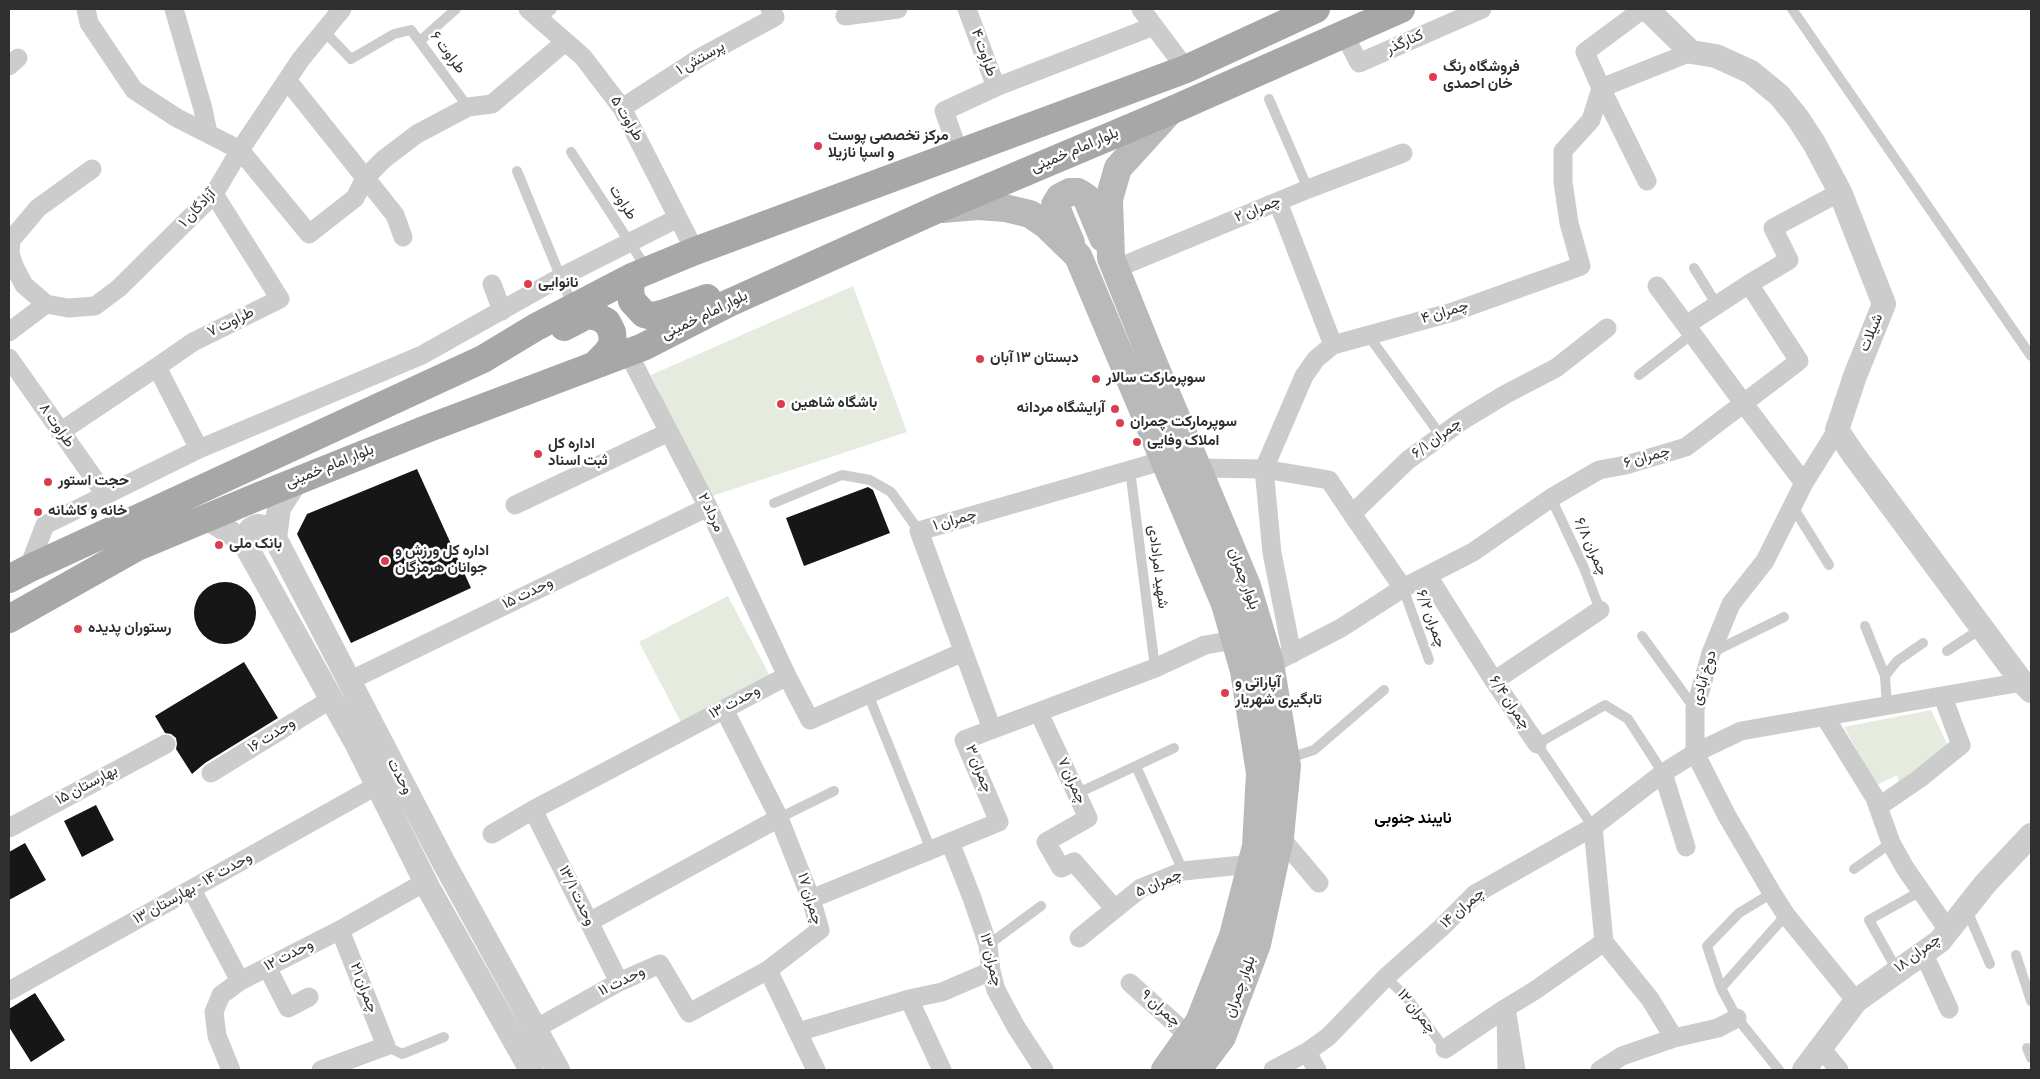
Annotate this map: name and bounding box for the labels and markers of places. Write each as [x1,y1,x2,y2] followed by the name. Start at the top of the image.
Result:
[1443,59,1520,94] place label: فروشگاه رنگ خان احمدی
[1427,71,1439,83] marker: فروشگاه رنگ خان احمدی
[828,128,949,163] place label: مرکز تخصصی پوست و اسپا نازیلا
[812,140,824,152] marker: مرکز تخصصی پوست و اسپا نازیلا
[538,275,578,293] place label: نانوایی
[522,278,534,290] marker: نانوایی
[990,350,1079,368] place label: دبستان ۱۳ آبان
[974,353,986,365] marker: دبستان ۱۳ آبان
[1106,370,1205,388] place label: سوپرمارکت سالار
[1090,373,1102,385] marker: سوپرمارکت سالار
[791,395,877,413] place label: باشگاه شاهین
[775,398,787,410] marker: باشگاه شاهین
[1017,400,1105,418] place label: آرایشگاه مردانه
[1109,403,1121,415] marker: آرایشگاه مردانه
[1130,414,1237,432] place label: سوپرمارکت چمران
[1114,417,1126,429] marker: سوپرمارکت چمران
[1147,433,1219,451] place label: املاک وفایی
[548,436,608,471] place label: اداره کل ثبت اسناد
[1131,436,1143,448] marker: املاک وفایی
[532,448,544,460] marker: اداره کل ثبت اسناد
[58,473,129,491] place label: حجت استور
[42,476,54,488] marker: حجت استور
[48,503,127,521] place label: خانه و کاشانه
[32,506,44,518] marker: خانه و کاشانه
[229,536,282,554] place label: بانک ملی
[213,539,225,551] marker: بانک ملی
[395,543,489,578] place label: اداره کل ورزش و جوانان هرمزگان
[379,555,391,567] marker: اداره کل ورزش و جوانان هرمزگان
[88,620,171,638] place label: رستوران پدیده
[72,623,84,635] marker: رستوران پدیده
[1235,675,1322,710] place label: آپاراتی و تابگیری شهریار
[1219,687,1231,699] marker: آپاراتی و تابگیری شهریار

